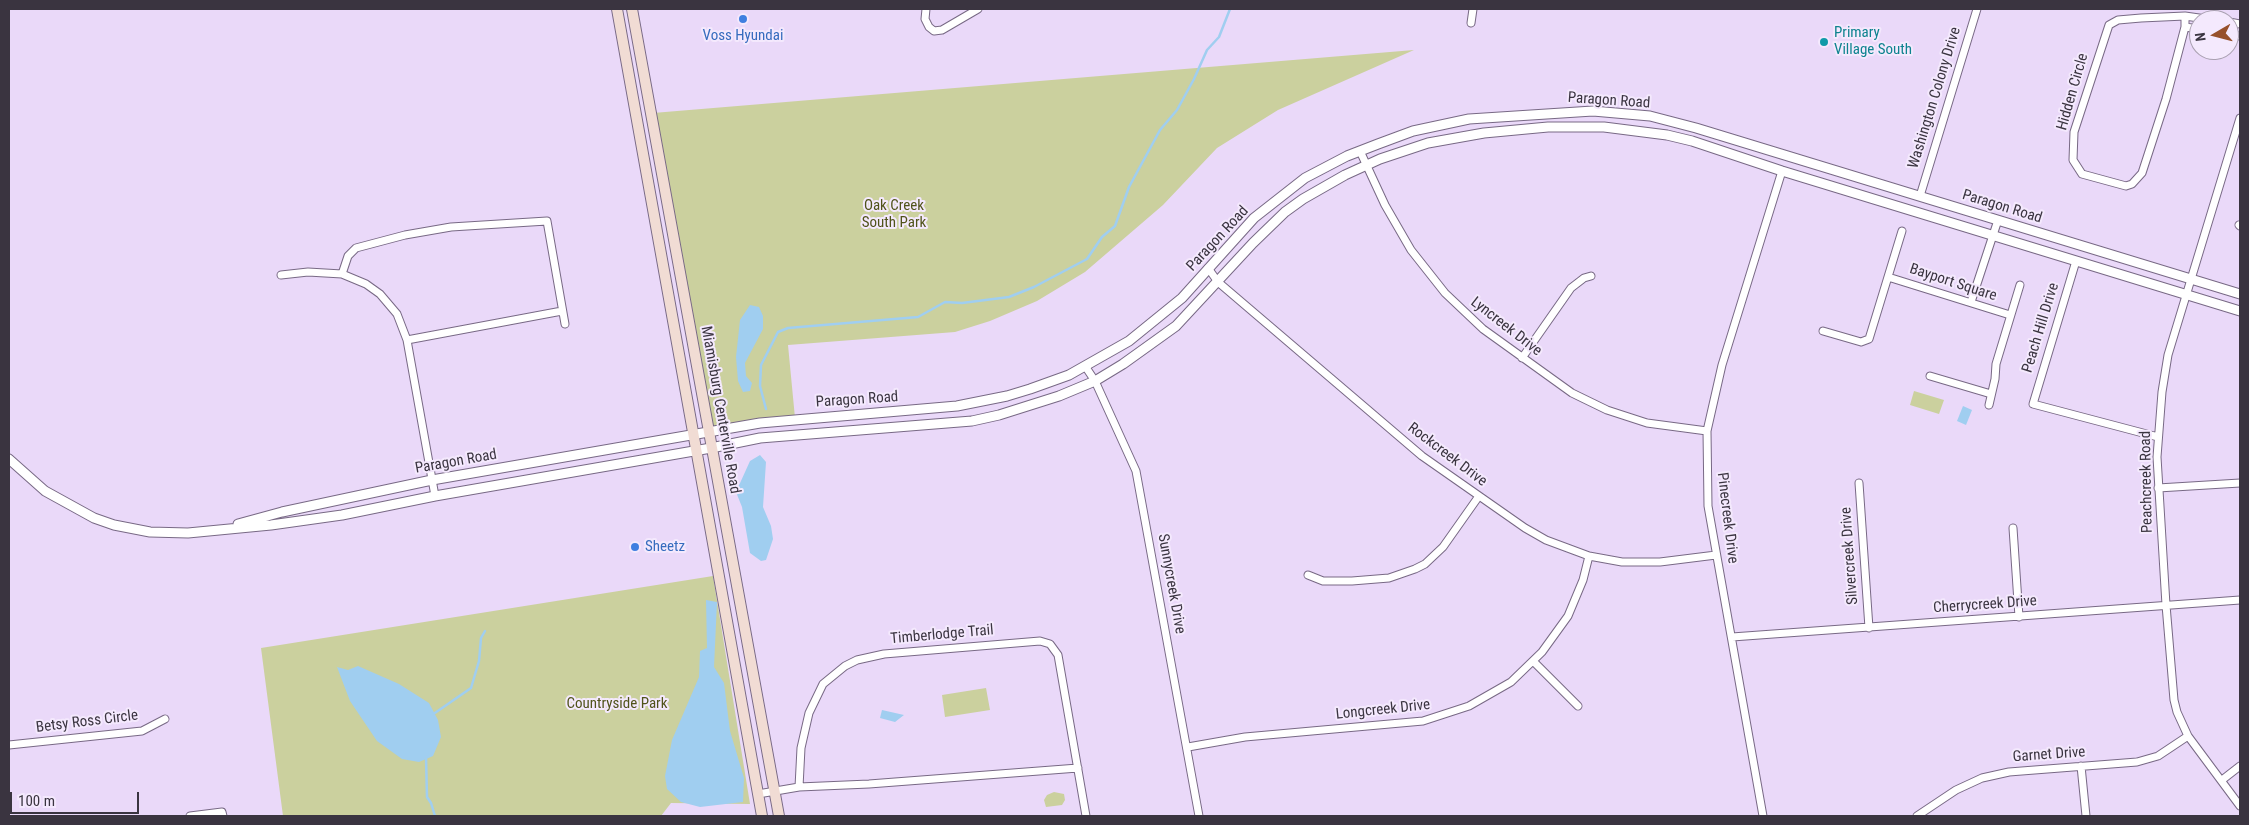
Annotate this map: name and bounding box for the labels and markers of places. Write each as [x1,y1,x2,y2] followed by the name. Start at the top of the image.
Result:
[737,13,749,25] marker: Voss Hyundai
[1834,24,1912,59] place label: Primary Village South
[703,27,783,45] place label: Voss Hyundai
[1818,36,1830,48] marker: Primary Village South
[645,538,685,556] place label: Sheetz
[629,541,641,553] marker: Sheetz

